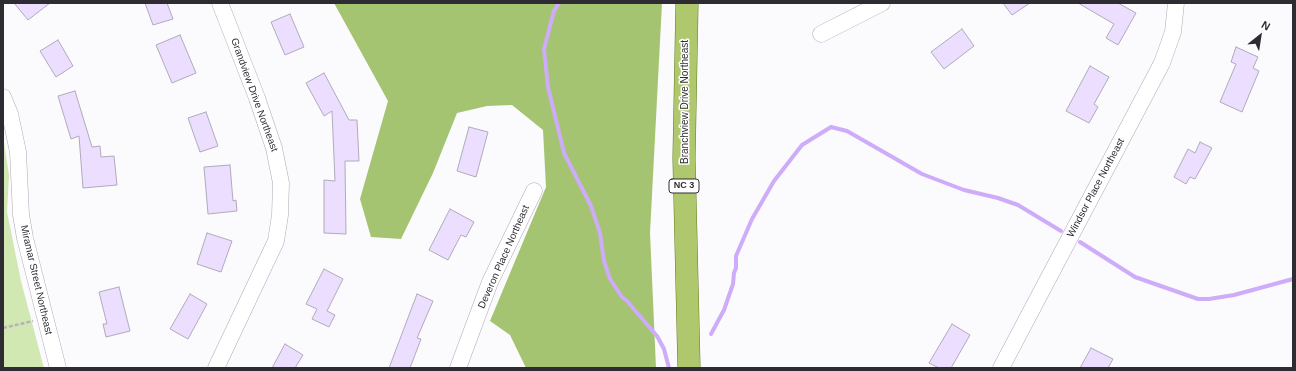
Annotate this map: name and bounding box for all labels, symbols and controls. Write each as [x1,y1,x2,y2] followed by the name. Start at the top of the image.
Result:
[1240,16,1280,56] north arrow
[1260,18,1272,33] text: N
[228,37,280,153] street label: Grandview Drive Northeast
[679,40,691,164] street label: Branchview Drive Northeast
[1065,136,1127,240] street label: Windsor Place Northeast
[669,179,699,193] road number: NC 3
[476,204,532,310] street label: Deveron Place Northeast
[18,224,54,336] street label: Miramar Street Northeast

